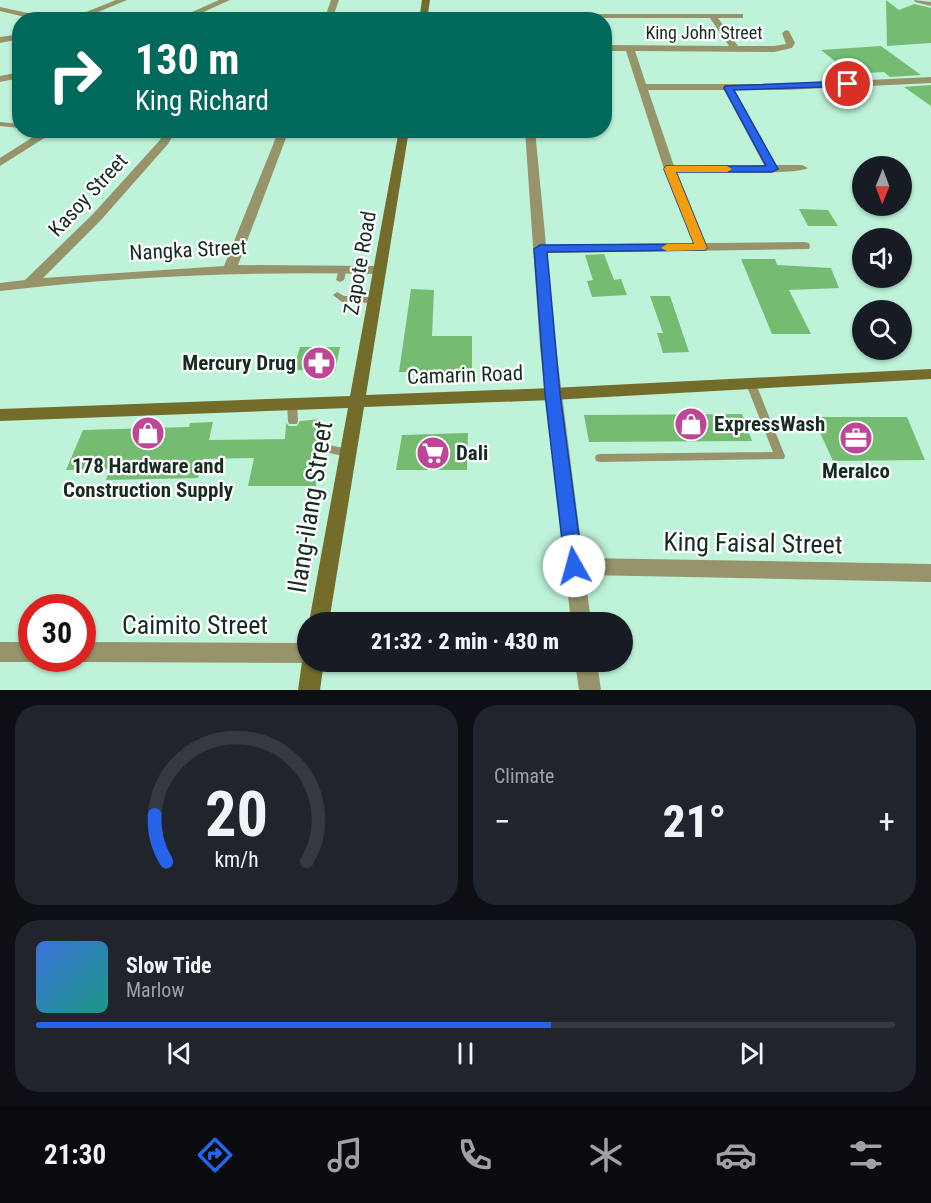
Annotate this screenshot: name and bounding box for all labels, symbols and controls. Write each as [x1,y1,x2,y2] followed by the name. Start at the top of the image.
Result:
[645,22,763,43] street label: King John Street
[135,35,240,84] text: 130 m
[36,36,114,114] icon: right
[822,58,873,109] pin
[831,67,864,100] icon: arrive
[135,85,269,117] text: King Richard
[44,149,132,241] street label: Kasoy Street
[852,156,912,216] north arrow
[852,156,912,360] map controls
[339,209,381,317] street label: Zapote Road
[852,228,912,288] button: sound
[129,235,247,265] street label: Nangka Street
[852,300,912,360] button: search
[301,345,337,381] pharmacy icon: Mercury Drug
[182,351,296,375] place label: Mercury Drug
[407,361,523,389] street label: Camarin Road
[673,406,709,442] shop icon: ExpressWash
[714,412,825,436] place label: ExpressWash
[130,415,166,451] shop icon: 178 Hardware and Construction Supply
[282,419,338,595] street label: Ilang-ilang Street
[838,420,874,456] office icon: Meralco
[415,435,451,471] supermarket icon: Dali
[456,441,488,465] place label: Dali
[63,454,234,502] place label: 178 Hardware and Construction Supply
[822,459,890,483] place label: Meralco
[663,526,843,560] street label: King Faisal Street
[542,534,606,598] position arrow
[18,594,96,672] speed limit sign: 30
[122,610,268,640] street label: Caimito Street
[371,629,559,654] text: 21:32 · 2 min · 430 m
[494,764,554,788] text: Climate
[205,778,268,851] text: 20
[663,795,726,848] text: 21°
[494,802,511,841] text: −
[879,802,895,841] text: +
[214,847,259,872] text: km/h
[126,953,212,978] text: Slow Tide
[126,978,184,1002] text: Marlow
[163,1037,196,1070] icon: previous
[449,1037,482,1070] icon: pause
[735,1037,768,1070] icon: next
[194,1134,236,1176] icon: directions
[324,1134,366,1176] icon: music
[454,1134,496,1176] icon: phone
[585,1134,627,1176] icon: climate
[715,1134,757,1176] icon: car
[845,1134,887,1176] icon: filters
[44,1139,106,1171] text: 21:30

